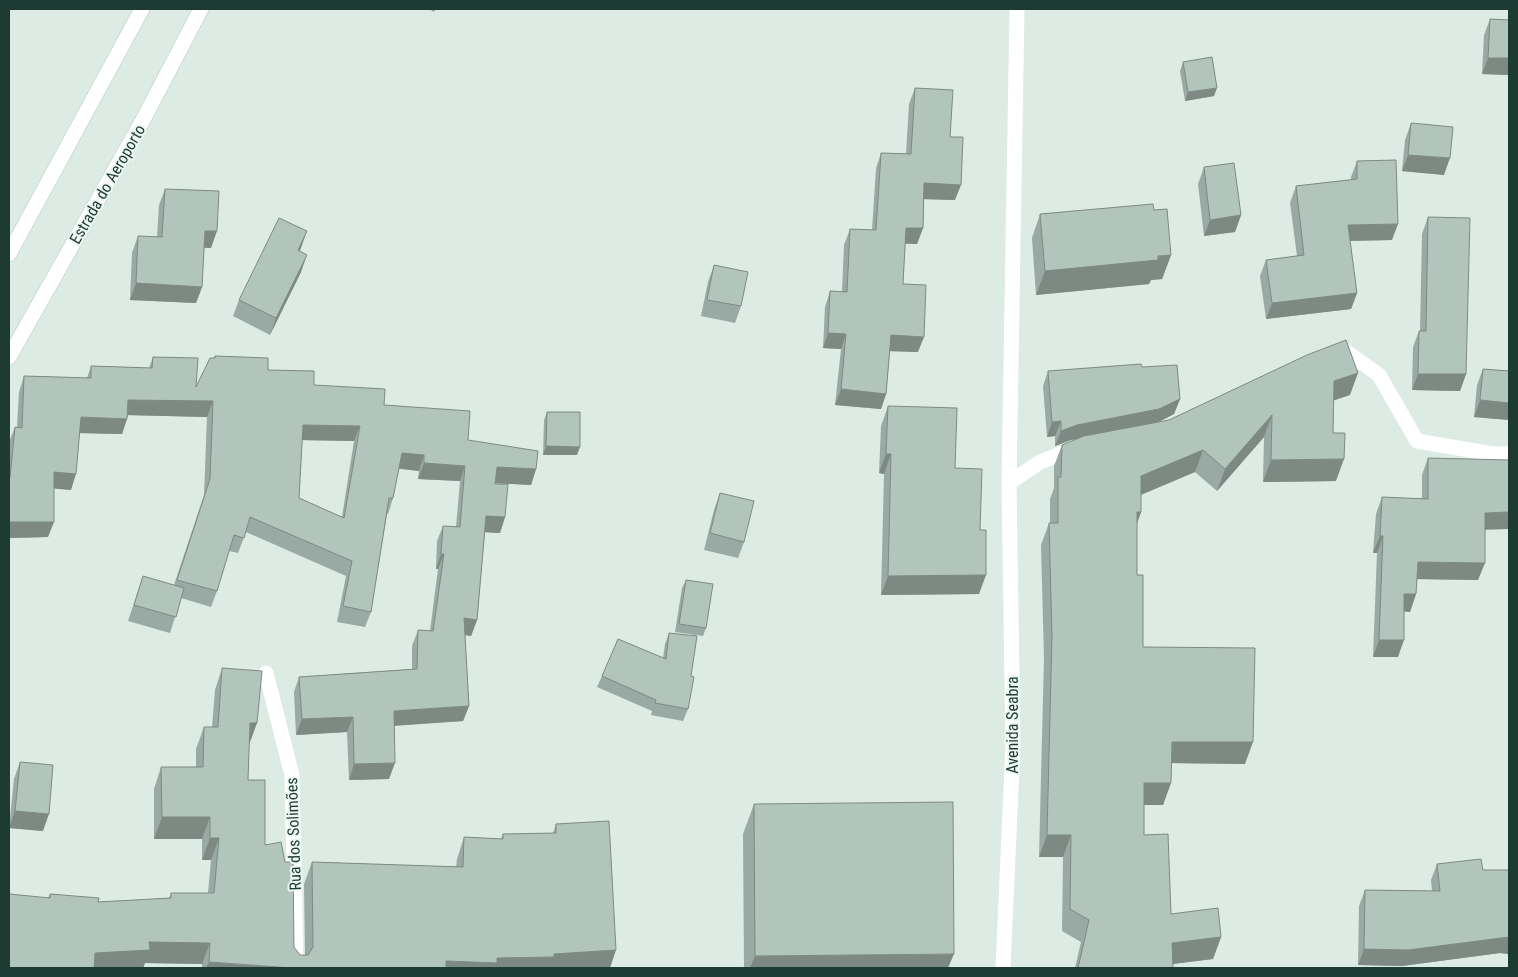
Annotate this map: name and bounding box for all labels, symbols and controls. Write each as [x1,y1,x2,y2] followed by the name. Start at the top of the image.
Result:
[66,121,149,247] street label: Estrada do Aeroporto
[1003,676,1022,774] street label: Avenida Seabra
[282,777,305,891] street label: Rua dos Solimões

